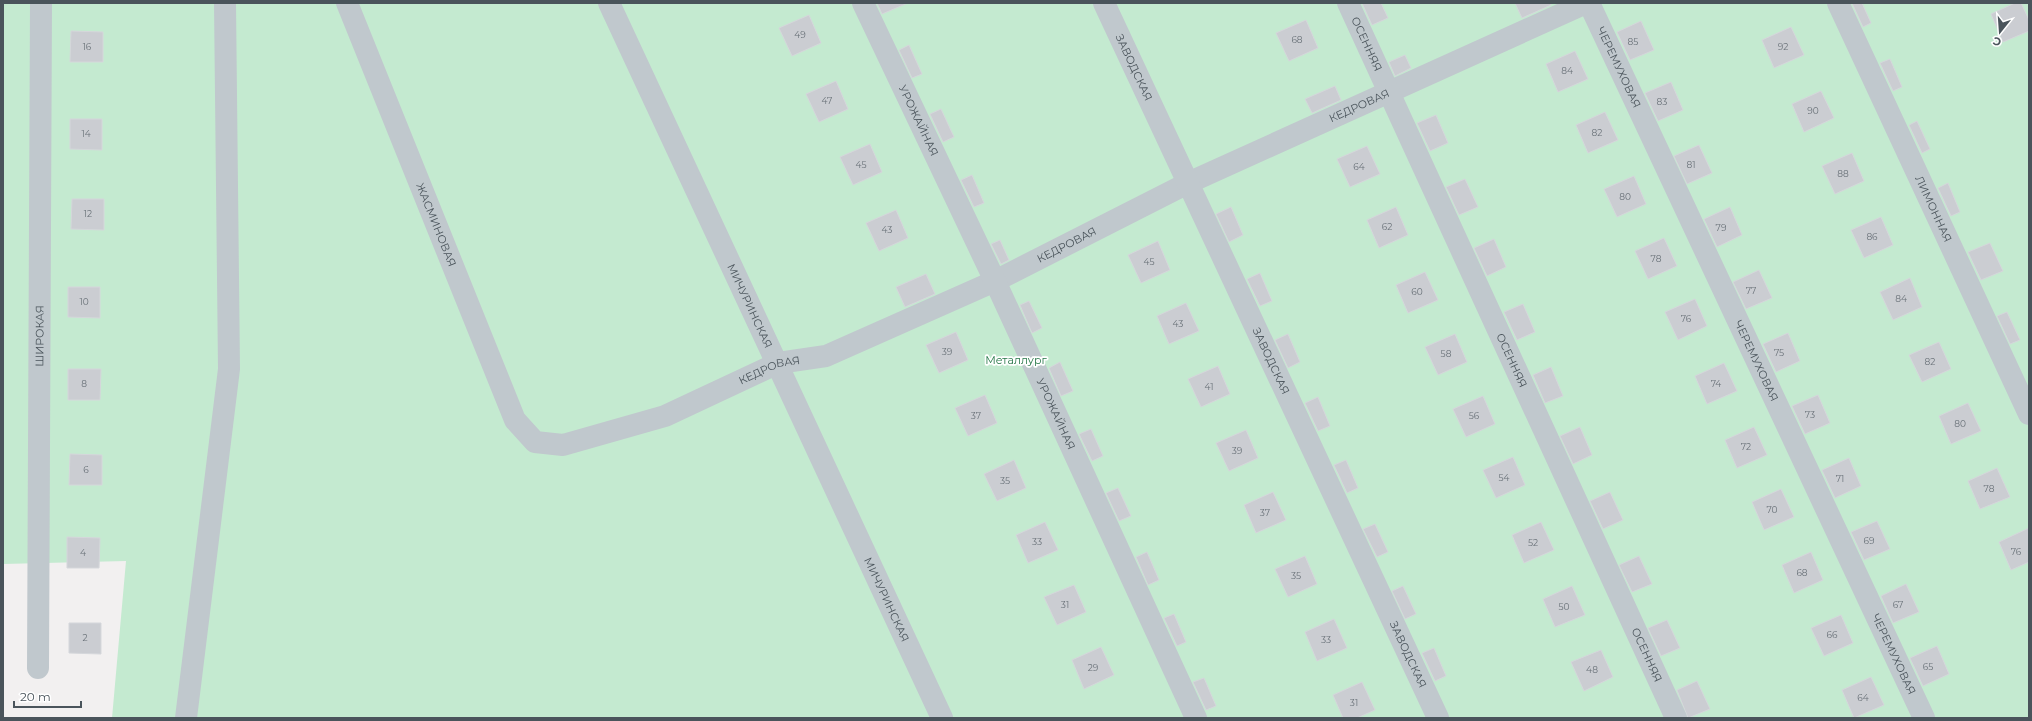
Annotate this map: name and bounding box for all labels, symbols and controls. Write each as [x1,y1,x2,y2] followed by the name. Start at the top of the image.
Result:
[1980,12,2020,52] north arrow
[1348,15,1385,73] street label: ОСЕННЯЯ
[1594,24,1644,110] street label: ЧЕРЕМУХОВАЯ
[794,29,806,40] house number: 49
[1112,32,1156,103] street label: ЗАВОДСКАЯ
[1291,34,1303,45] house number: 68
[1991,34,2003,49] text: С
[1628,36,1638,47] house number: 85
[83,41,92,52] house number: 16
[1778,41,1788,52] house number: 92
[1561,65,1573,76] house number: 84
[896,83,942,158] street label: УРОЖАЙНАЯ
[1327,86,1392,125] street label: КЕДРОВАЯ
[822,95,832,106] house number: 47
[1657,96,1667,107] house number: 83
[1807,105,1819,116] house number: 90
[1592,127,1602,138] house number: 82
[81,128,91,139] house number: 14
[855,159,867,170] house number: 45
[1687,159,1696,170] house number: 81
[1353,161,1365,172] house number: 64
[1837,168,1849,179] house number: 88
[1912,173,1955,244] street label: ЛИМОННАЯ
[413,181,459,269] street label: ЖАСМИНОВАЯ
[1619,191,1631,202] house number: 80
[84,208,92,219] house number: 12
[1382,221,1392,232] house number: 62
[1716,222,1727,233] house number: 79
[882,224,892,235] house number: 43
[1035,224,1099,266] street label: КЕДРОВАЯ
[1866,231,1878,242] house number: 86
[1651,253,1662,264] house number: 78
[1143,256,1155,267] house number: 45
[724,261,776,350] street label: МИЧУРИНСКАЯ
[1746,285,1756,296] house number: 77
[1411,286,1423,297] house number: 60
[1895,293,1907,304] house number: 84
[79,296,89,307] house number: 10
[32,305,47,367] street label: ШИРОКАЯ
[1681,313,1692,324] house number: 76
[1173,318,1183,329] house number: 43
[1732,318,1782,404] street label: ЧЕРЕМУХОВАЯ
[1250,325,1293,397] street label: ЗАВОДСКАЯ
[1493,331,1530,390] street label: ОСЕННЯЯ
[942,346,953,357] house number: 39
[1774,347,1784,358] house number: 75
[1441,348,1452,359] house number: 58
[736,353,801,387] street label: КЕДРОВАЯ
[985,353,1048,367] park label: Металлург
[1925,356,1935,367] house number: 82
[1034,376,1079,452] street label: УРОЖАЙНАЯ
[81,378,87,389] house number: 8
[1711,378,1721,389] house number: 74
[1205,381,1213,392] house number: 41
[1805,409,1815,420] house number: 73
[971,410,981,421] house number: 37
[1469,410,1480,421] house number: 56
[1954,418,1966,429] house number: 80
[1741,441,1751,452] house number: 72
[1232,445,1243,456] house number: 39
[83,464,89,475] house number: 6
[1498,472,1510,483] house number: 54
[1836,473,1844,484] house number: 71
[1000,475,1010,486] house number: 35
[1984,483,1995,494] house number: 78
[1766,504,1778,515] house number: 70
[1260,507,1270,518] house number: 37
[1864,535,1875,546] house number: 69
[1032,536,1042,547] house number: 33
[1528,537,1538,548] house number: 52
[2011,546,2022,557] house number: 76
[80,547,86,558] house number: 4
[861,555,912,644] street label: МИЧУРИНСКАЯ
[1796,567,1808,578] house number: 68
[1291,570,1301,581] house number: 35
[1061,599,1069,610] house number: 31
[1893,599,1903,610] house number: 67
[1558,601,1570,612] house number: 50
[1869,611,1919,697] street label: ЧЕРЕМУХОВАЯ
[1387,619,1430,690] street label: ЗАВОДСКАЯ
[1628,625,1665,684] street label: ОСЕННЯЯ
[1827,629,1838,640] house number: 66
[82,632,88,643] house number: 2
[1321,634,1331,645] house number: 33
[1923,661,1933,672] house number: 65
[1088,662,1099,673] house number: 29
[1586,664,1598,675] house number: 48
[14,683,81,709] scale bar
[20,689,51,704] text: 20 m
[1857,692,1869,703] house number: 64
[1350,697,1358,708] house number: 31

